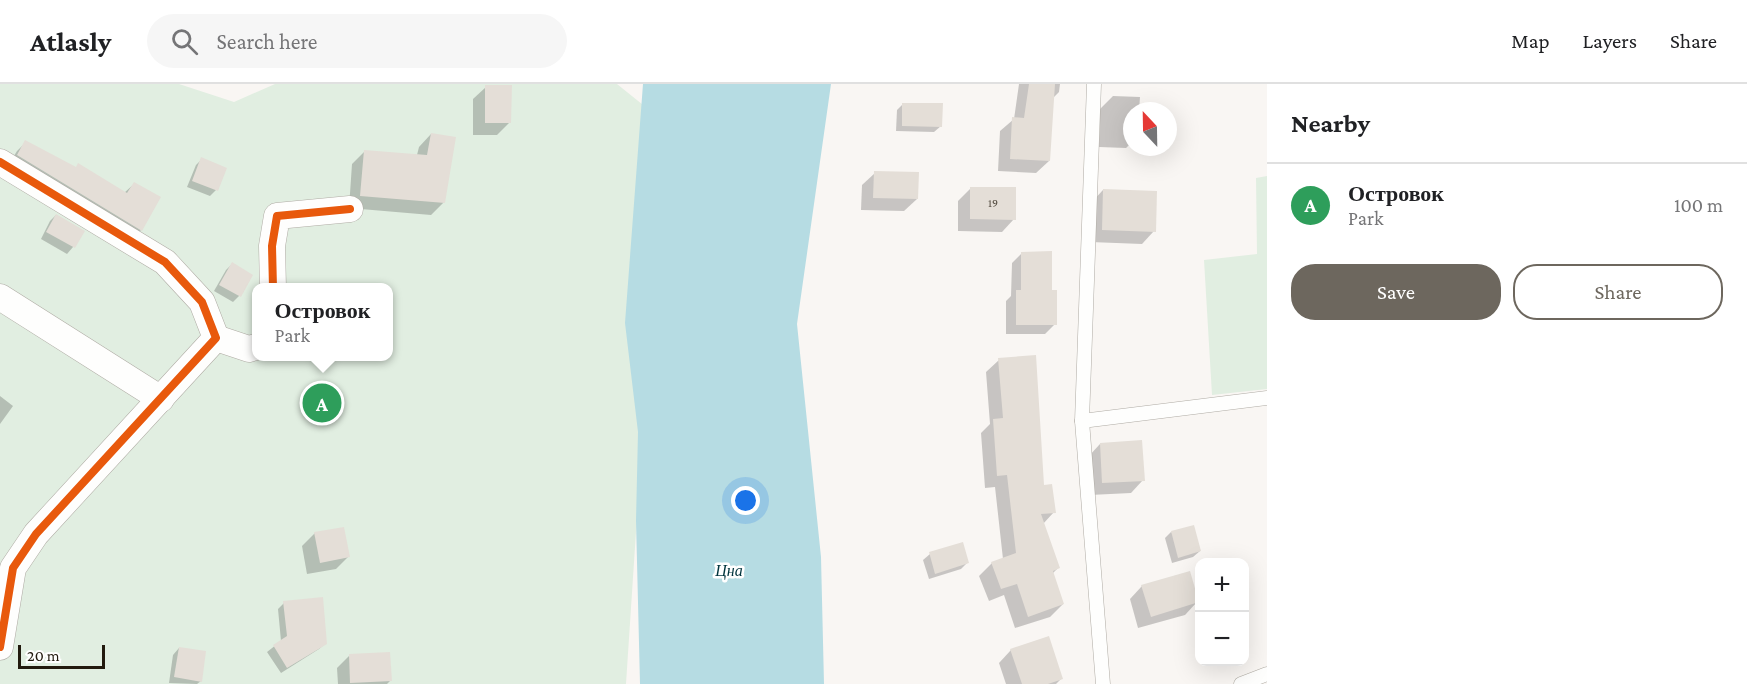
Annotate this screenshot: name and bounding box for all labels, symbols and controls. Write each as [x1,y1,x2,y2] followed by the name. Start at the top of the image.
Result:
[147,14,567,68] search box
[168,25,201,58] icon: search
[30,26,111,57] text: Atlasly
[216,29,317,54] text: Search here
[1511,29,1550,53] text: Map
[1583,29,1637,53] text: Layers
[1670,29,1717,53] text: Share
[1123,102,1177,156] north arrow
[1291,109,1370,138] text: Nearby
[1348,181,1444,206] text: Островок
[1305,194,1316,216] text: A
[1674,194,1723,216] text: 100 m
[988,196,998,210] house number: 19
[1348,207,1384,229] text: Park
[1291,264,1501,320] button: Save
[1513,264,1723,320] button: Share
[252,283,393,361] popup
[274,298,371,323] text: Островок
[274,324,310,346] text: Park
[302,380,342,426] pin: A
[731,486,760,515] your location
[1195,558,1249,666] map controls
[1195,558,1249,612] button: +
[714,562,743,580] water label: Цна
[1195,612,1249,666] button: −
[18,642,105,670] scale bar
[27,647,60,664] text: 20 m

